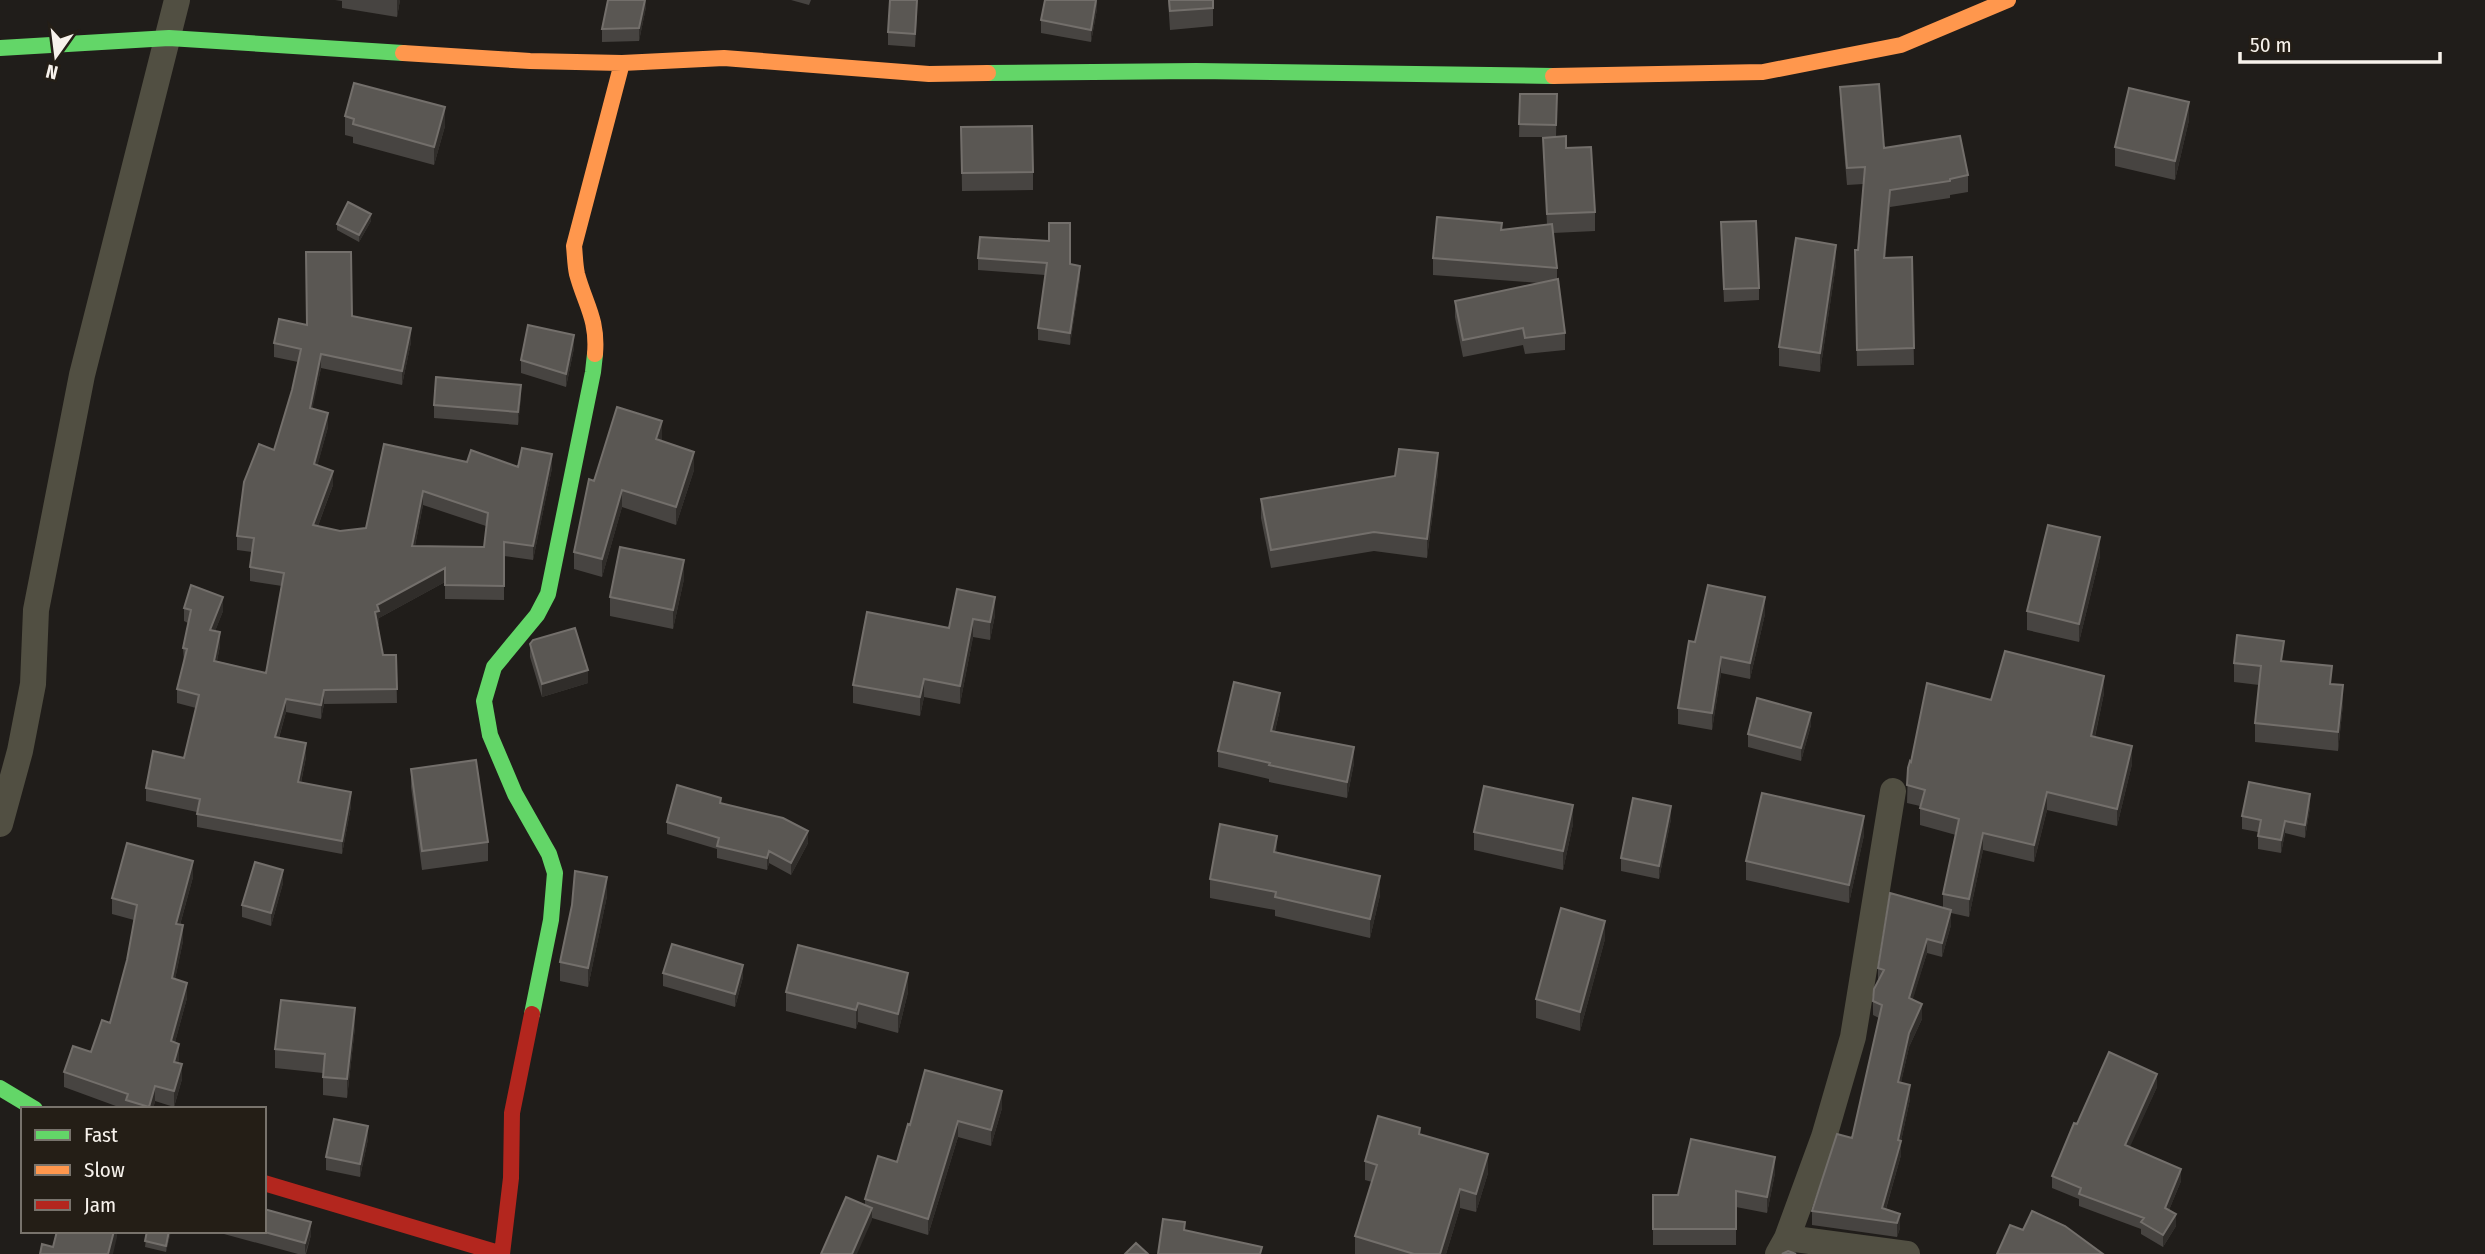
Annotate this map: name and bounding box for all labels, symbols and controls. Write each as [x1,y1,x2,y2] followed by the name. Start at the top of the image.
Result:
[21,21,91,91] north arrow
[2240,21,2440,65] scale bar
[2250,32,2292,58] text: 50 m
[44,59,60,85] text: N
[21,1107,266,1233] legend
[84,1122,118,1148] text: Fast
[84,1157,125,1183] text: Slow
[84,1192,116,1218] text: Jam

